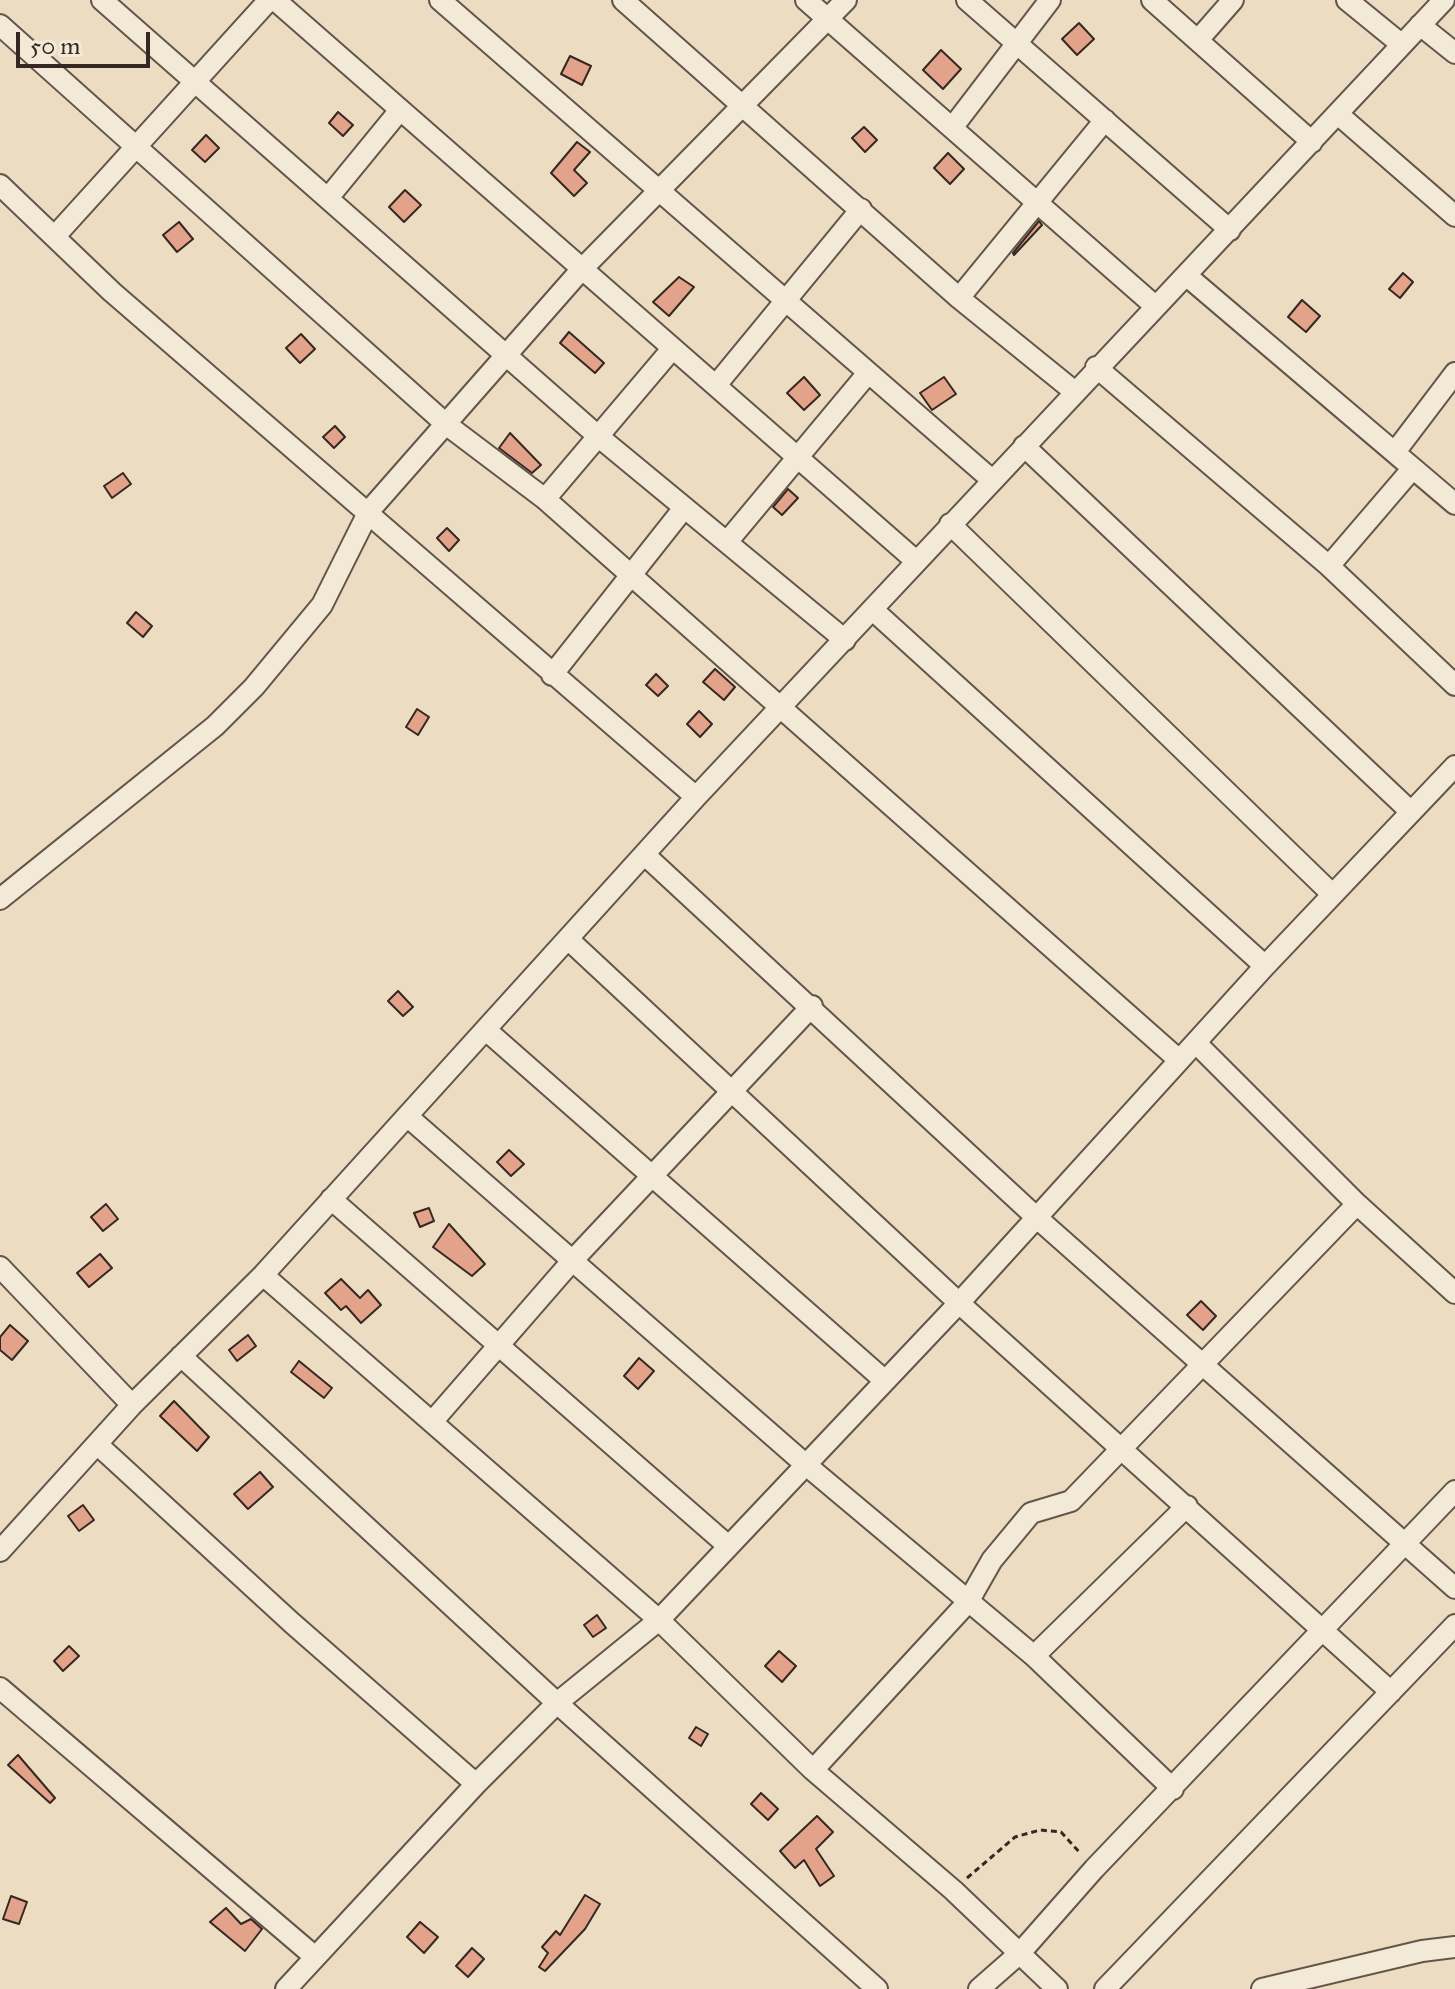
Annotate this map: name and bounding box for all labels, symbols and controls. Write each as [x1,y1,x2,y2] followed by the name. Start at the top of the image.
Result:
[20,16,154,66] scale bar
[30,31,80,61] text: 50 m

